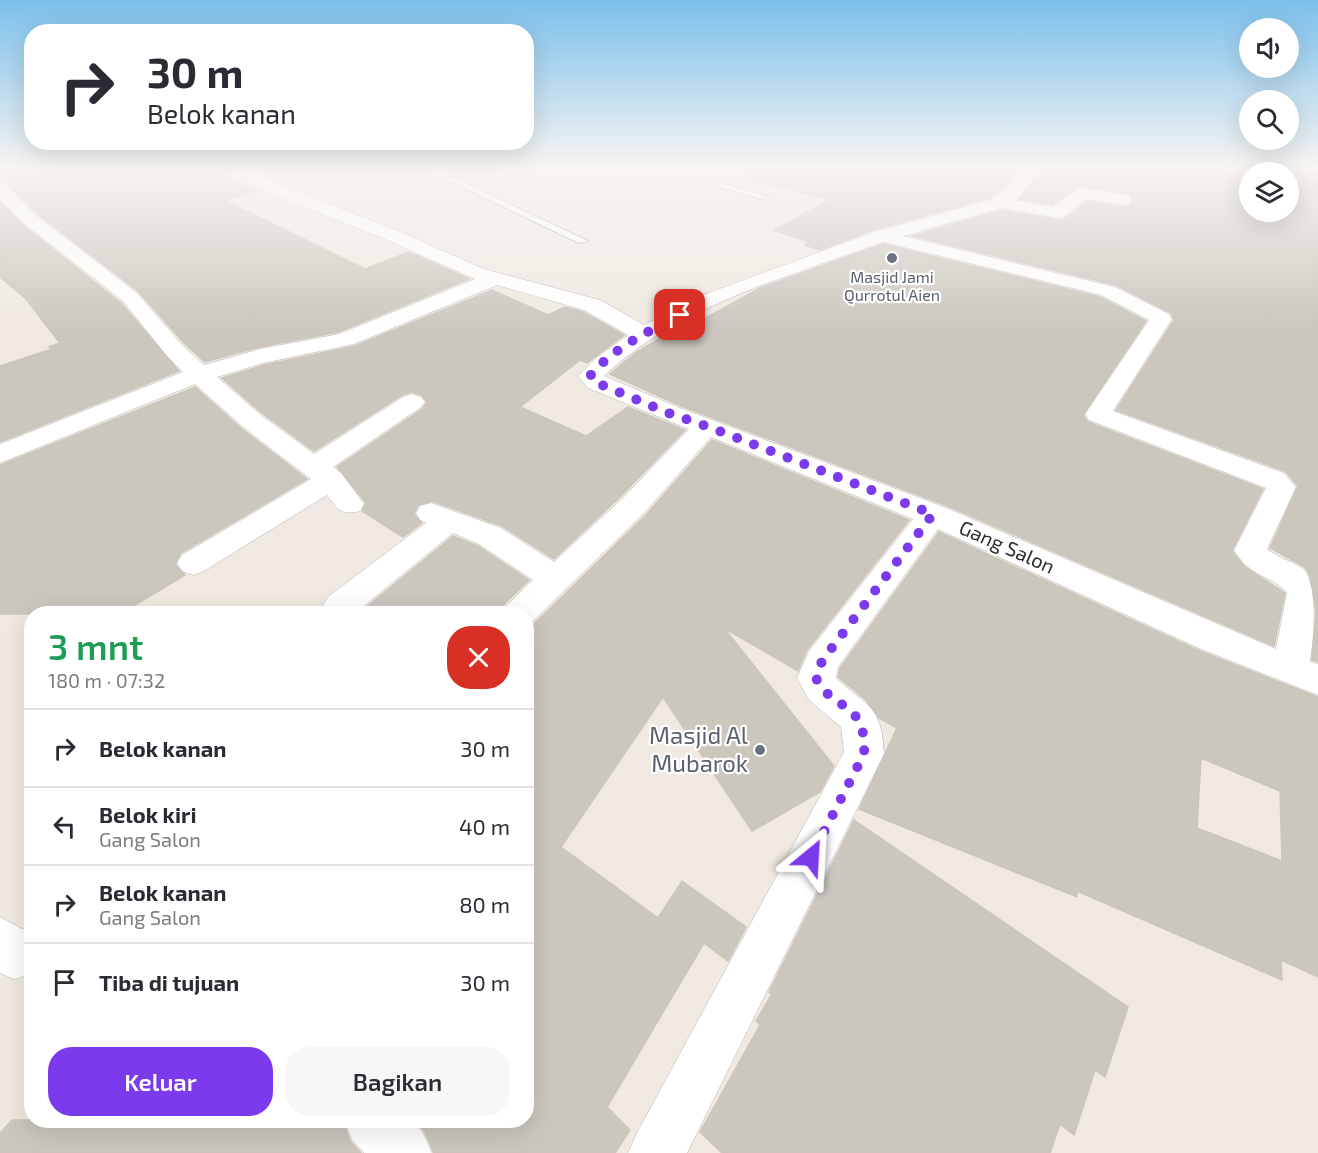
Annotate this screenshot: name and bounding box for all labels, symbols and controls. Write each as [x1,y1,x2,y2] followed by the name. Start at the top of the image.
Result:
[1239,18,1299,222] map controls
[1239,18,1299,78] button: sound
[147,46,243,96] text: 30 m
[48,48,126,126] icon: right
[1239,90,1299,150] button: search
[147,97,296,129] text: Belok kanan
[1239,162,1299,222] button: layers
[885,251,899,265] marker: Masjid Jami Qurrotul Aien
[844,267,940,305] place label: Masjid Jami Qurrotul Aien
[654,289,705,340] pin
[663,298,696,331] icon: arrive
[956,514,1059,578] street label: Gang Salon
[48,624,143,667] text: 3 mnt
[447,626,510,689] button: close
[48,668,165,692] text: 180 m · 07:32
[649,720,748,777] place label: Masjid Al Mubarok
[48,732,81,765] icon: right
[99,735,226,761] text: Belok kanan
[460,735,510,761] text: 30 m
[753,743,767,757] marker: Masjid Al Mubarok
[99,801,196,827] text: Belok kiri
[48,810,81,843] icon: left
[459,813,510,839] text: 40 m
[779,825,843,889] position arrow
[99,827,201,851] text: Gang Salon
[99,879,226,905] text: Belok kanan
[48,888,81,921] icon: right
[459,891,510,917] text: 80 m
[99,905,201,929] text: Gang Salon
[48,966,81,999] icon: arrive
[99,969,239,995] text: Tiba di tujuan
[460,969,510,995] text: 30 m
[48,1047,273,1116] button: Keluar
[285,1047,510,1116] button: Bagikan

